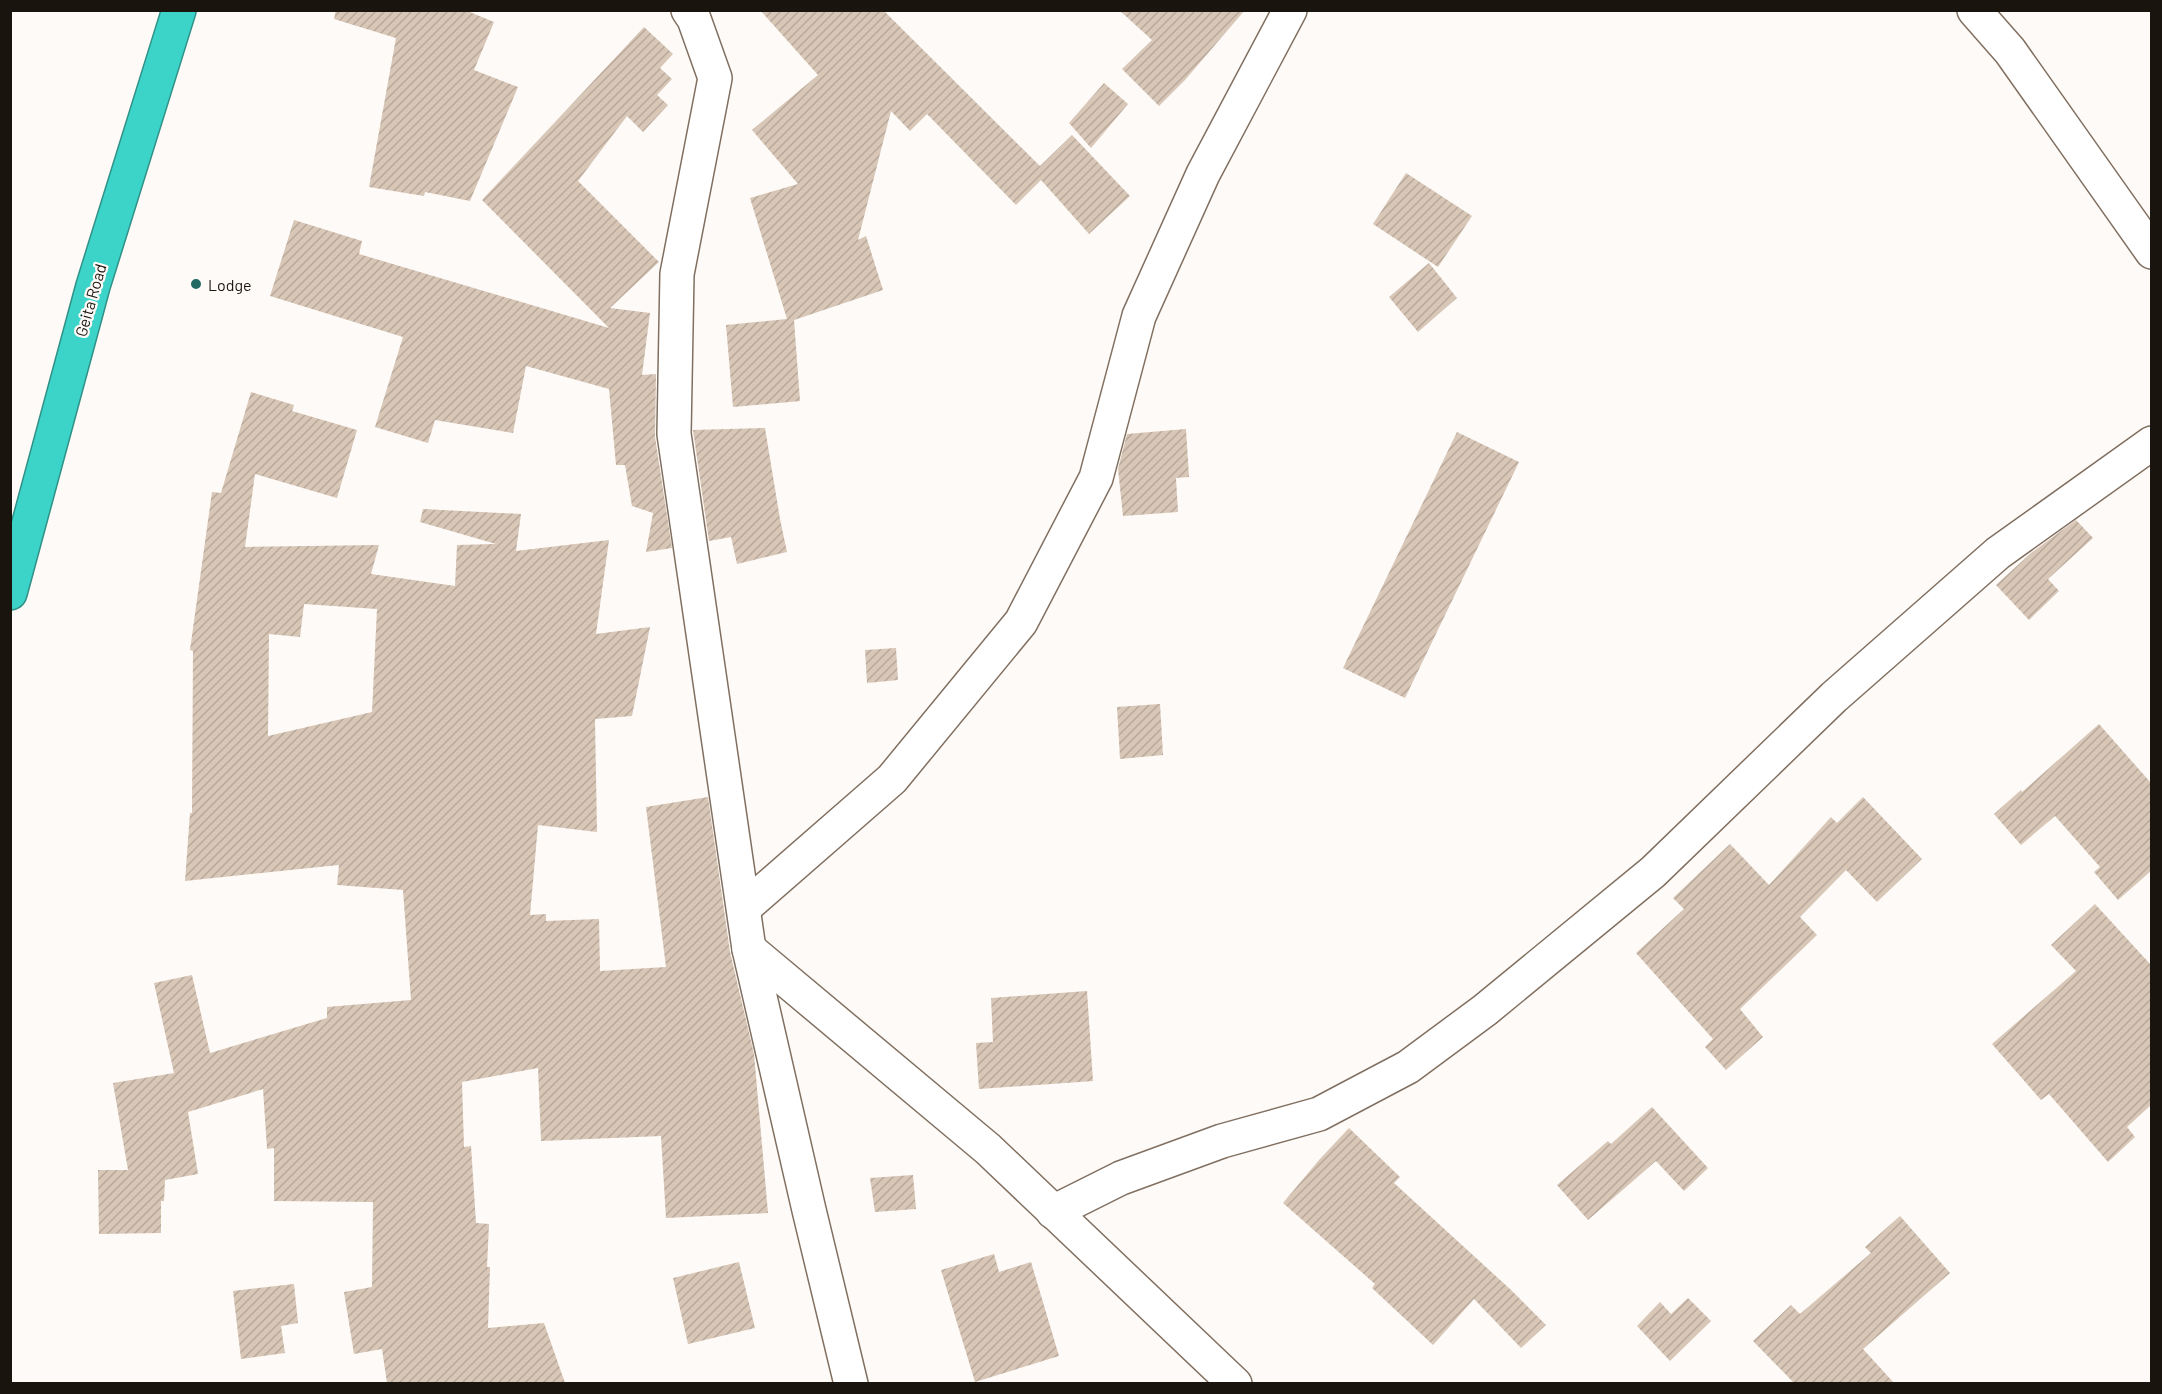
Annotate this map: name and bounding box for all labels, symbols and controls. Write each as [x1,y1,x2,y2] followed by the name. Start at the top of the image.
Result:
[71,261,109,339] street label: Geita Road
[208,275,252,294] place label: Lodge
[189,277,203,291] marker: Lodge

